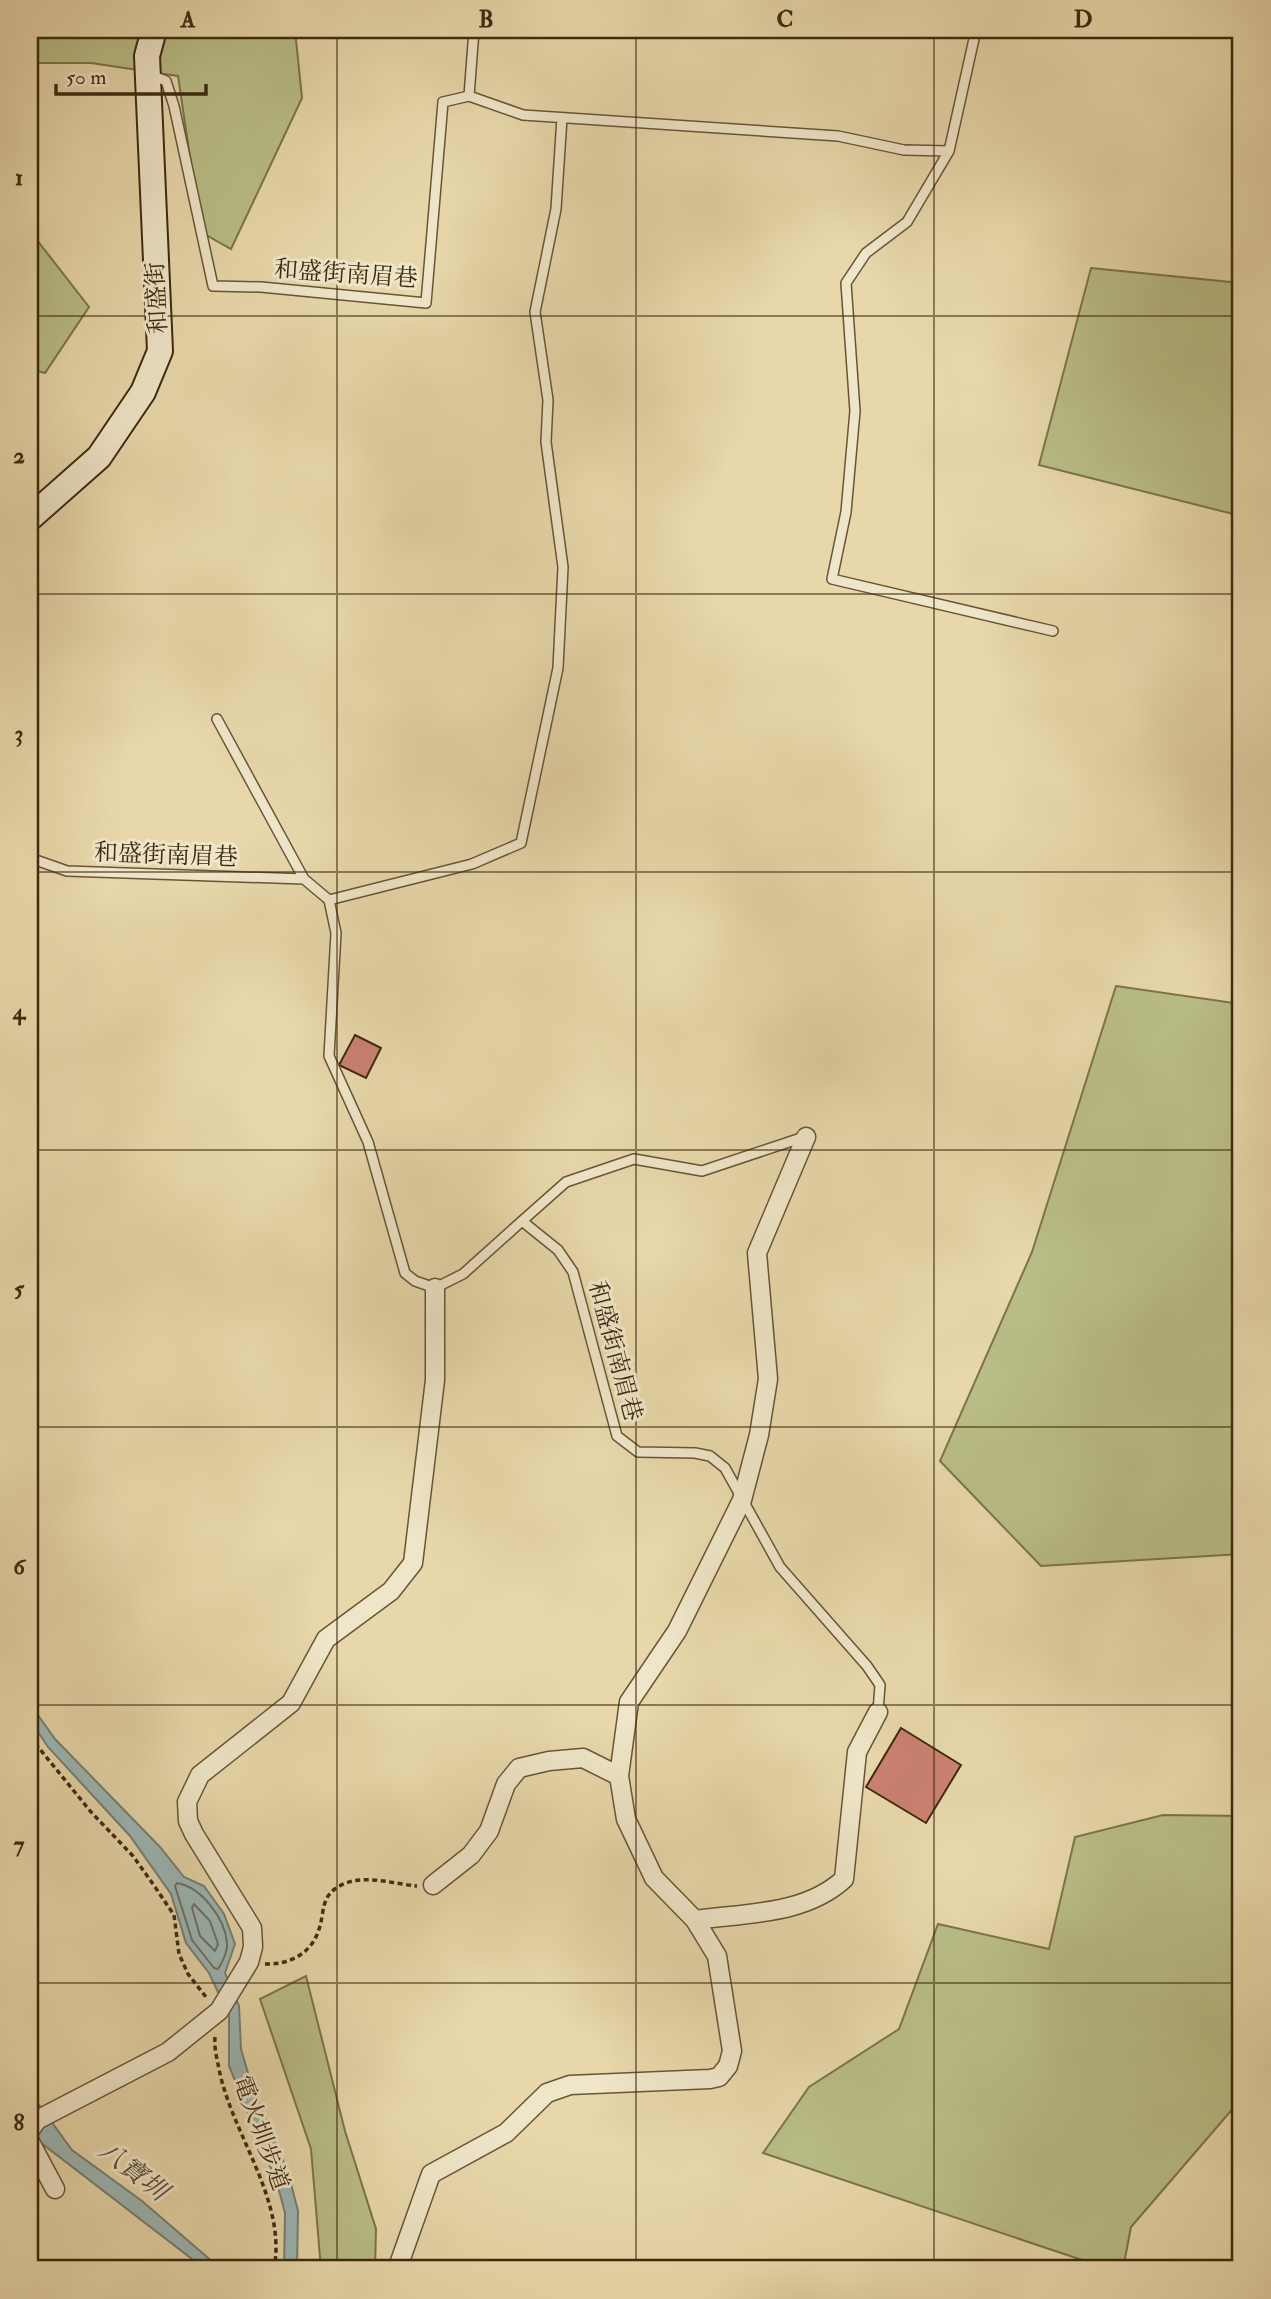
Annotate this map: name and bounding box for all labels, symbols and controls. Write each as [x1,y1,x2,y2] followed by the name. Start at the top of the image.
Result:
[180,5,196,34] text: A
[478,5,494,34] text: B
[777,5,793,34] text: C
[1074,5,1092,34] text: D
[56,52,206,96] scale bar
[66,64,107,91] text: 50 m
[15,163,23,192] text: 1
[273,254,419,294] street label: 和盛街南眉巷
[140,261,174,335] street label: 和盛街
[13,441,25,470] text: 2
[15,719,23,748] text: 3
[94,837,238,873] street label: 和盛街南眉巷
[12,997,27,1026] text: 4
[14,1274,25,1303] text: 5
[581,1277,649,1425] street label: 和盛街南眉巷
[13,1552,27,1581] text: 6
[14,1830,25,1859] text: 7
[226,2071,296,2195] street label: 電火圳步道
[14,2108,25,2137] text: 8
[92,2134,177,2210] water label: 八寶圳

